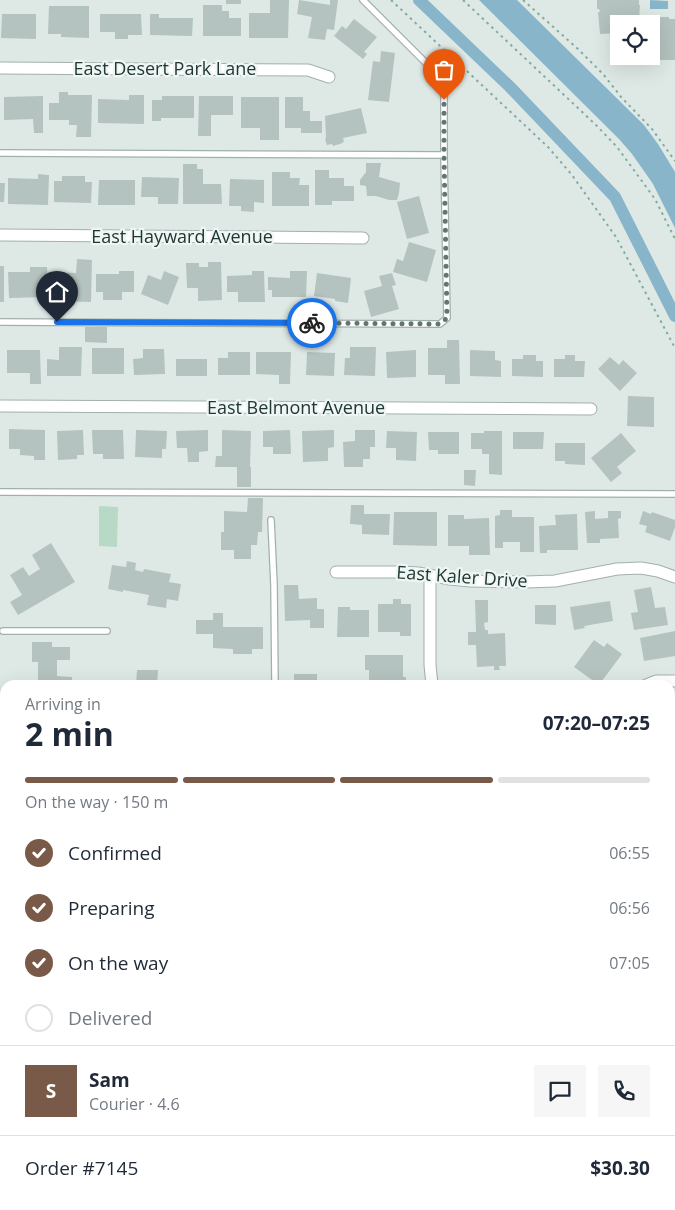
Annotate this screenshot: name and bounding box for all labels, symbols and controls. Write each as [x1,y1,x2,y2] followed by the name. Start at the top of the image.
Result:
[610,15,660,65] map controls
[610,15,660,65] button: locate
[423,49,465,100] pin
[74,56,256,80] street label: East Desert Park Lane
[430,56,458,84] icon: bag
[91,224,273,248] street label: East Hayward Avenue
[36,271,78,322] pin
[43,278,71,306] icon: home
[287,298,337,348] courier
[298,309,326,337] icon: bike
[207,395,385,419] street label: East Belmont Avenue
[396,559,528,593] street label: East Kaler Drive
[25,693,101,715] text: Arriving in
[543,710,650,736] text: 07:20–07:25
[25,712,114,755] text: 2 min
[25,791,168,813] text: On the way · 150 m
[25,839,53,867] icon: check
[68,840,162,866] text: Confirmed
[609,842,650,864] text: 06:55
[25,894,53,922] icon: check
[68,895,155,921] text: Preparing
[609,897,650,919] text: 06:56
[25,949,53,977] icon: check
[68,950,168,976] text: On the way
[609,952,650,974] text: 07:05
[68,1005,152,1031] text: Delivered
[534,1065,586,1117] button: chat
[598,1065,650,1117] button: phone
[89,1067,130,1093] text: Sam
[46,1078,56,1104] text: S
[89,1093,180,1115] text: Courier · 4.6
[25,1155,138,1181] text: Order #7145
[590,1155,650,1181] text: $30.30

